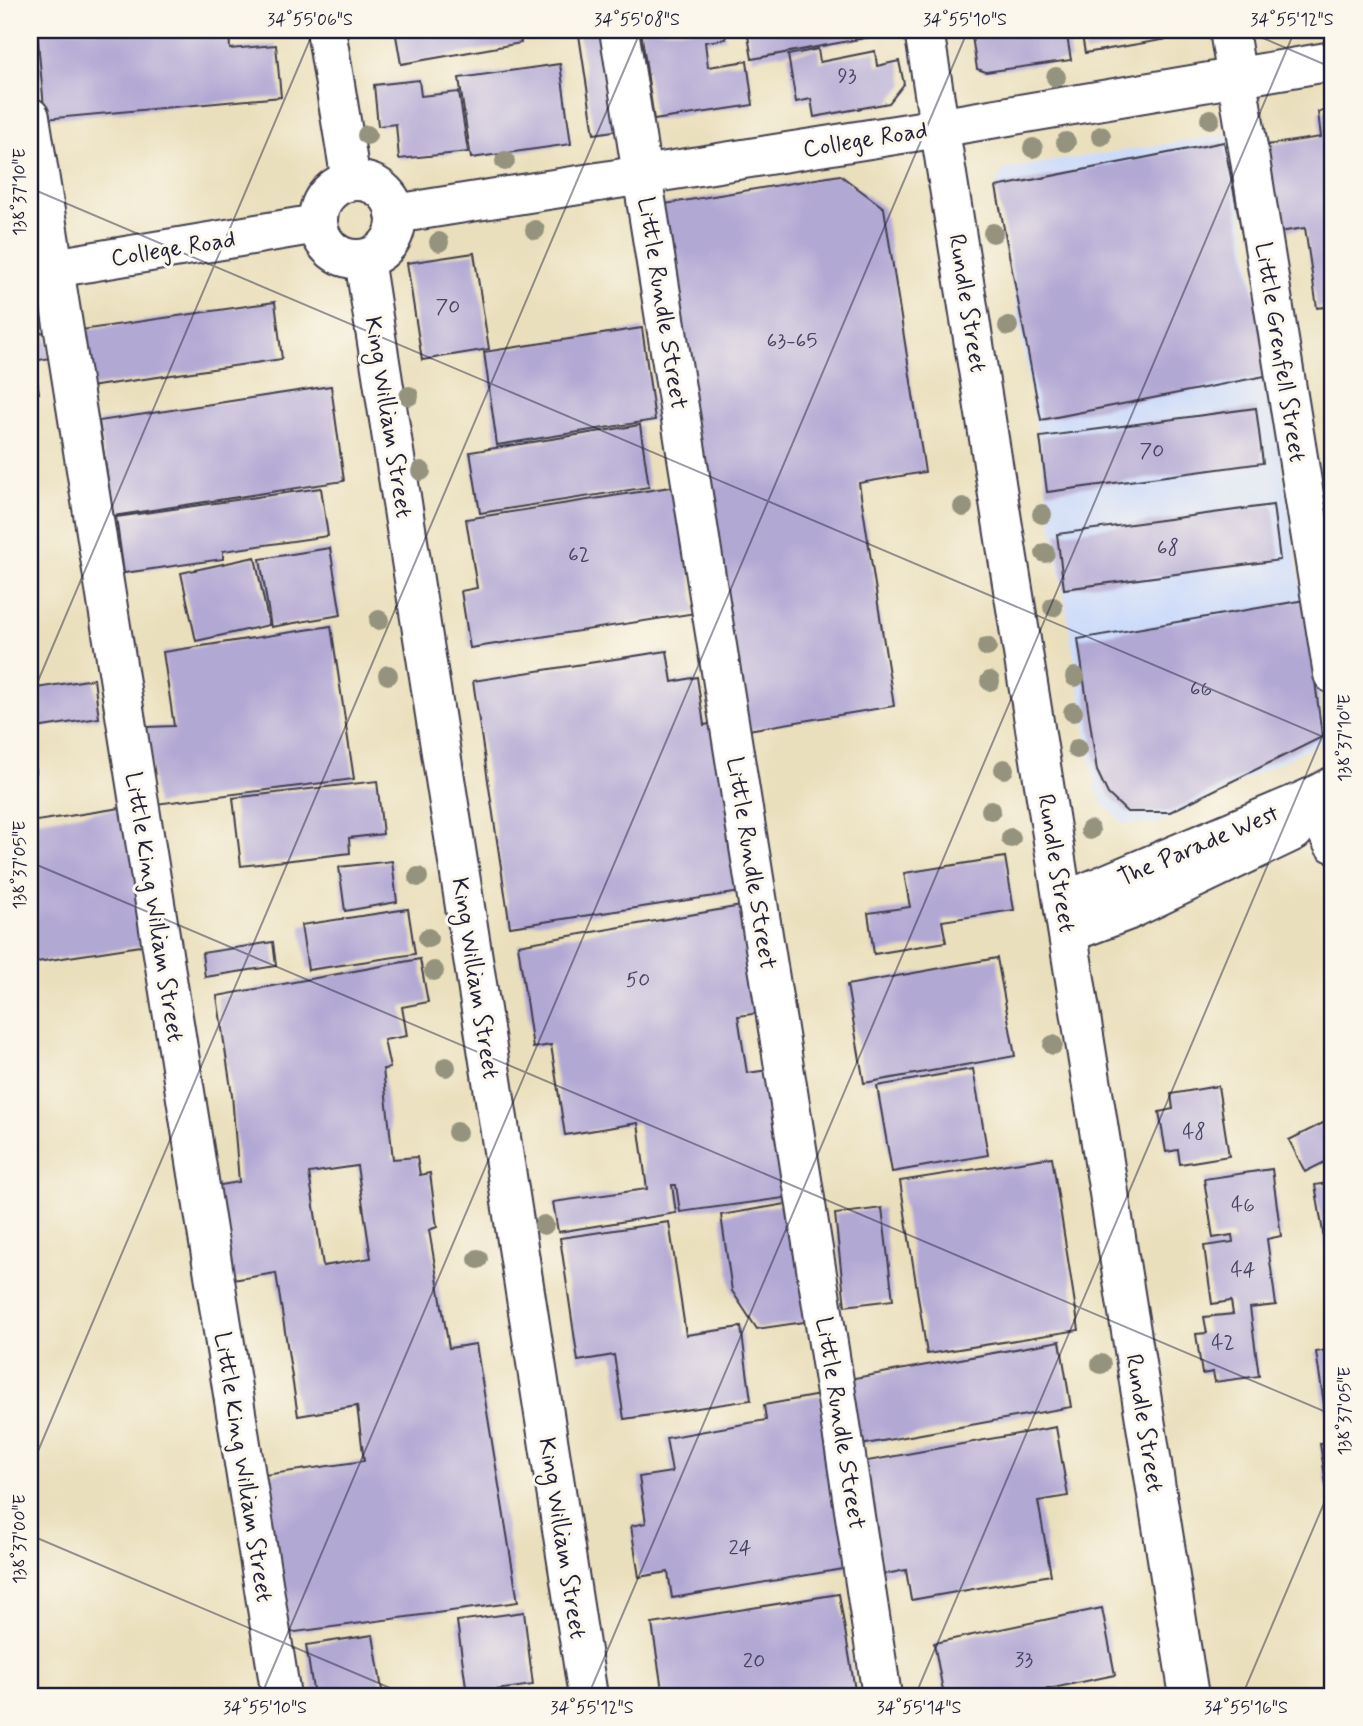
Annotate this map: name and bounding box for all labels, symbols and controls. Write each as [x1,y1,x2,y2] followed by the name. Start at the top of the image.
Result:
[267,8,353,32] text: 34°55'06"S
[594,8,680,32] text: 34°55'08"S
[923,8,1007,32] text: 34°55'10"S
[1250,8,1334,32] text: 34°55'12"S
[837,62,857,90] house number: 93
[801,115,930,166] street label: College Road
[8,148,32,236] text: 138°37'10"E
[629,195,694,412] street label: Little Rundle Street
[109,224,238,275] street label: College Road
[940,232,993,375] street label: Rundle Street
[1247,240,1312,464] street label: Little Grenfell Street
[436,293,460,321] house number: 70
[354,314,419,521] street label: King William Street
[767,327,818,355] house number: 63-65
[1140,437,1164,465] house number: 70
[1157,534,1179,562] house number: 68
[568,541,590,569] house number: 62
[1190,675,1212,703] house number: 66
[1333,694,1357,782] text: 138°37'10"E
[718,755,783,972] street label: Little Rundle Street
[117,770,190,1045] street label: Little King William Street
[1029,792,1082,935] street label: Rundle Street
[1113,798,1284,894] street label: The Parade West
[8,820,32,910] text: 138°37'05"E
[441,875,506,1082] street label: King William Street
[626,966,650,994] house number: 50
[1182,1118,1206,1146] house number: 48
[1231,1191,1255,1219] house number: 46
[1231,1256,1256,1284] house number: 44
[807,1315,872,1532] street label: Little Rundle Street
[1211,1329,1235,1357] house number: 42
[206,1330,279,1605] street label: Little King William Street
[1117,1352,1170,1495] street label: Rundle Street
[1333,1366,1357,1456] text: 138°37'05"E
[528,1435,593,1642] street label: King William Street
[8,1494,32,1584] text: 138°37'00"E
[728,1534,752,1562] house number: 24
[1015,1646,1033,1674] house number: 33
[743,1647,765,1675] house number: 20
[223,1696,307,1720] text: 34°55'10"S
[550,1696,634,1720] text: 34°55'12"S
[877,1696,961,1720] text: 34°55'14"S
[1204,1696,1288,1720] text: 34°55'16"S

